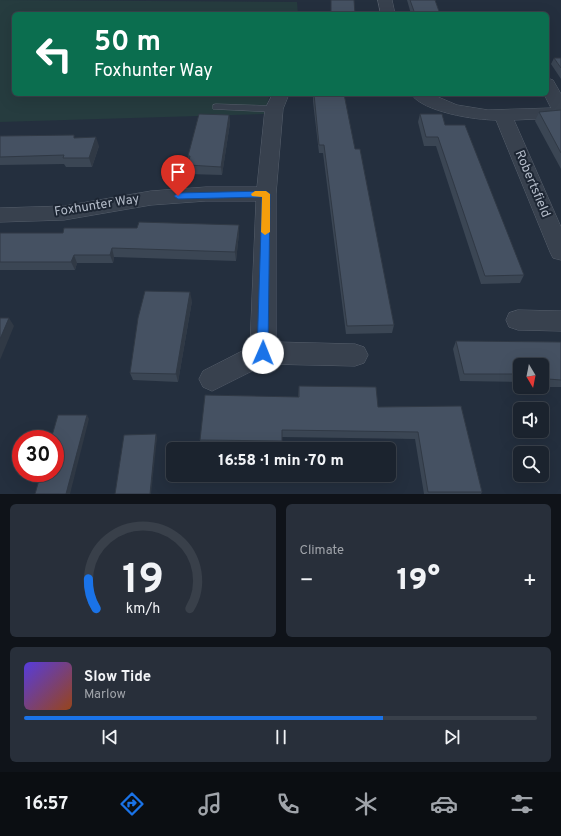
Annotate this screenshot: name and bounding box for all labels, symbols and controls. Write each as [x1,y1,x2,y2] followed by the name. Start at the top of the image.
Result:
[94,25,161,61] text: 50 m
[28,28,80,80] icon: left
[94,60,213,83] text: Foxhunter Way
[511,148,553,220] street label: Robertsfield
[161,155,195,196] pin
[167,161,189,183] icon: arrive
[53,191,141,221] street label: Foxhunter Way
[242,332,284,374] position arrow
[513,358,549,394] north arrow
[513,358,549,482] map controls
[513,402,549,438] button: sound
[12,430,64,482] speed limit sign: 30
[513,446,549,482] button: search
[218,452,344,471] text: 16:58 · 1 min · 70 m
[300,543,344,559] text: Climate
[122,554,164,607] text: 19
[397,563,440,600] text: 19°
[300,568,314,595] text: −
[523,568,537,595] text: +
[125,599,160,617] text: km/h
[84,668,151,687] text: Slow Tide
[84,687,126,703] text: Marlow
[99,726,121,748] icon: previous
[270,726,292,748] icon: pause
[441,726,463,748] icon: next
[118,790,146,818] icon: directions
[196,790,224,818] icon: music
[274,790,302,818] icon: phone
[352,790,380,818] icon: climate
[430,790,458,818] icon: car
[508,790,536,818] icon: filters
[25,793,68,816] text: 16:57

